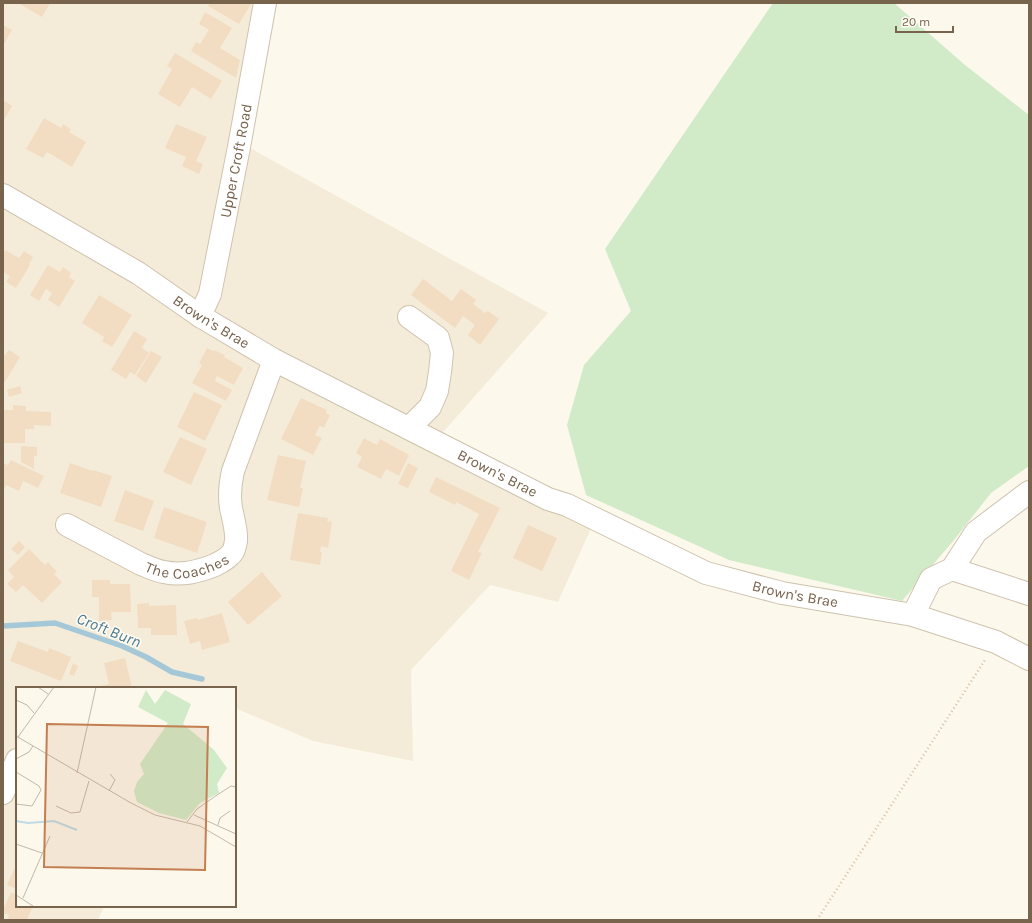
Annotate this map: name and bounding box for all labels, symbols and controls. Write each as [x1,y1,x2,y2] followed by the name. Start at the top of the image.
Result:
[896,8,953,34] scale bar
[902,15,930,29] text: 20 m
[216,102,256,219] street label: Upper Croft Road
[169,291,253,352] street label: Brown's Brae
[455,446,540,501] street label: Brown's Brae
[143,550,232,583] street label: The Coaches
[750,577,839,611] street label: Brown's Brae
[74,608,144,652] water label: Croft Burn
[16,687,236,907] inset map

